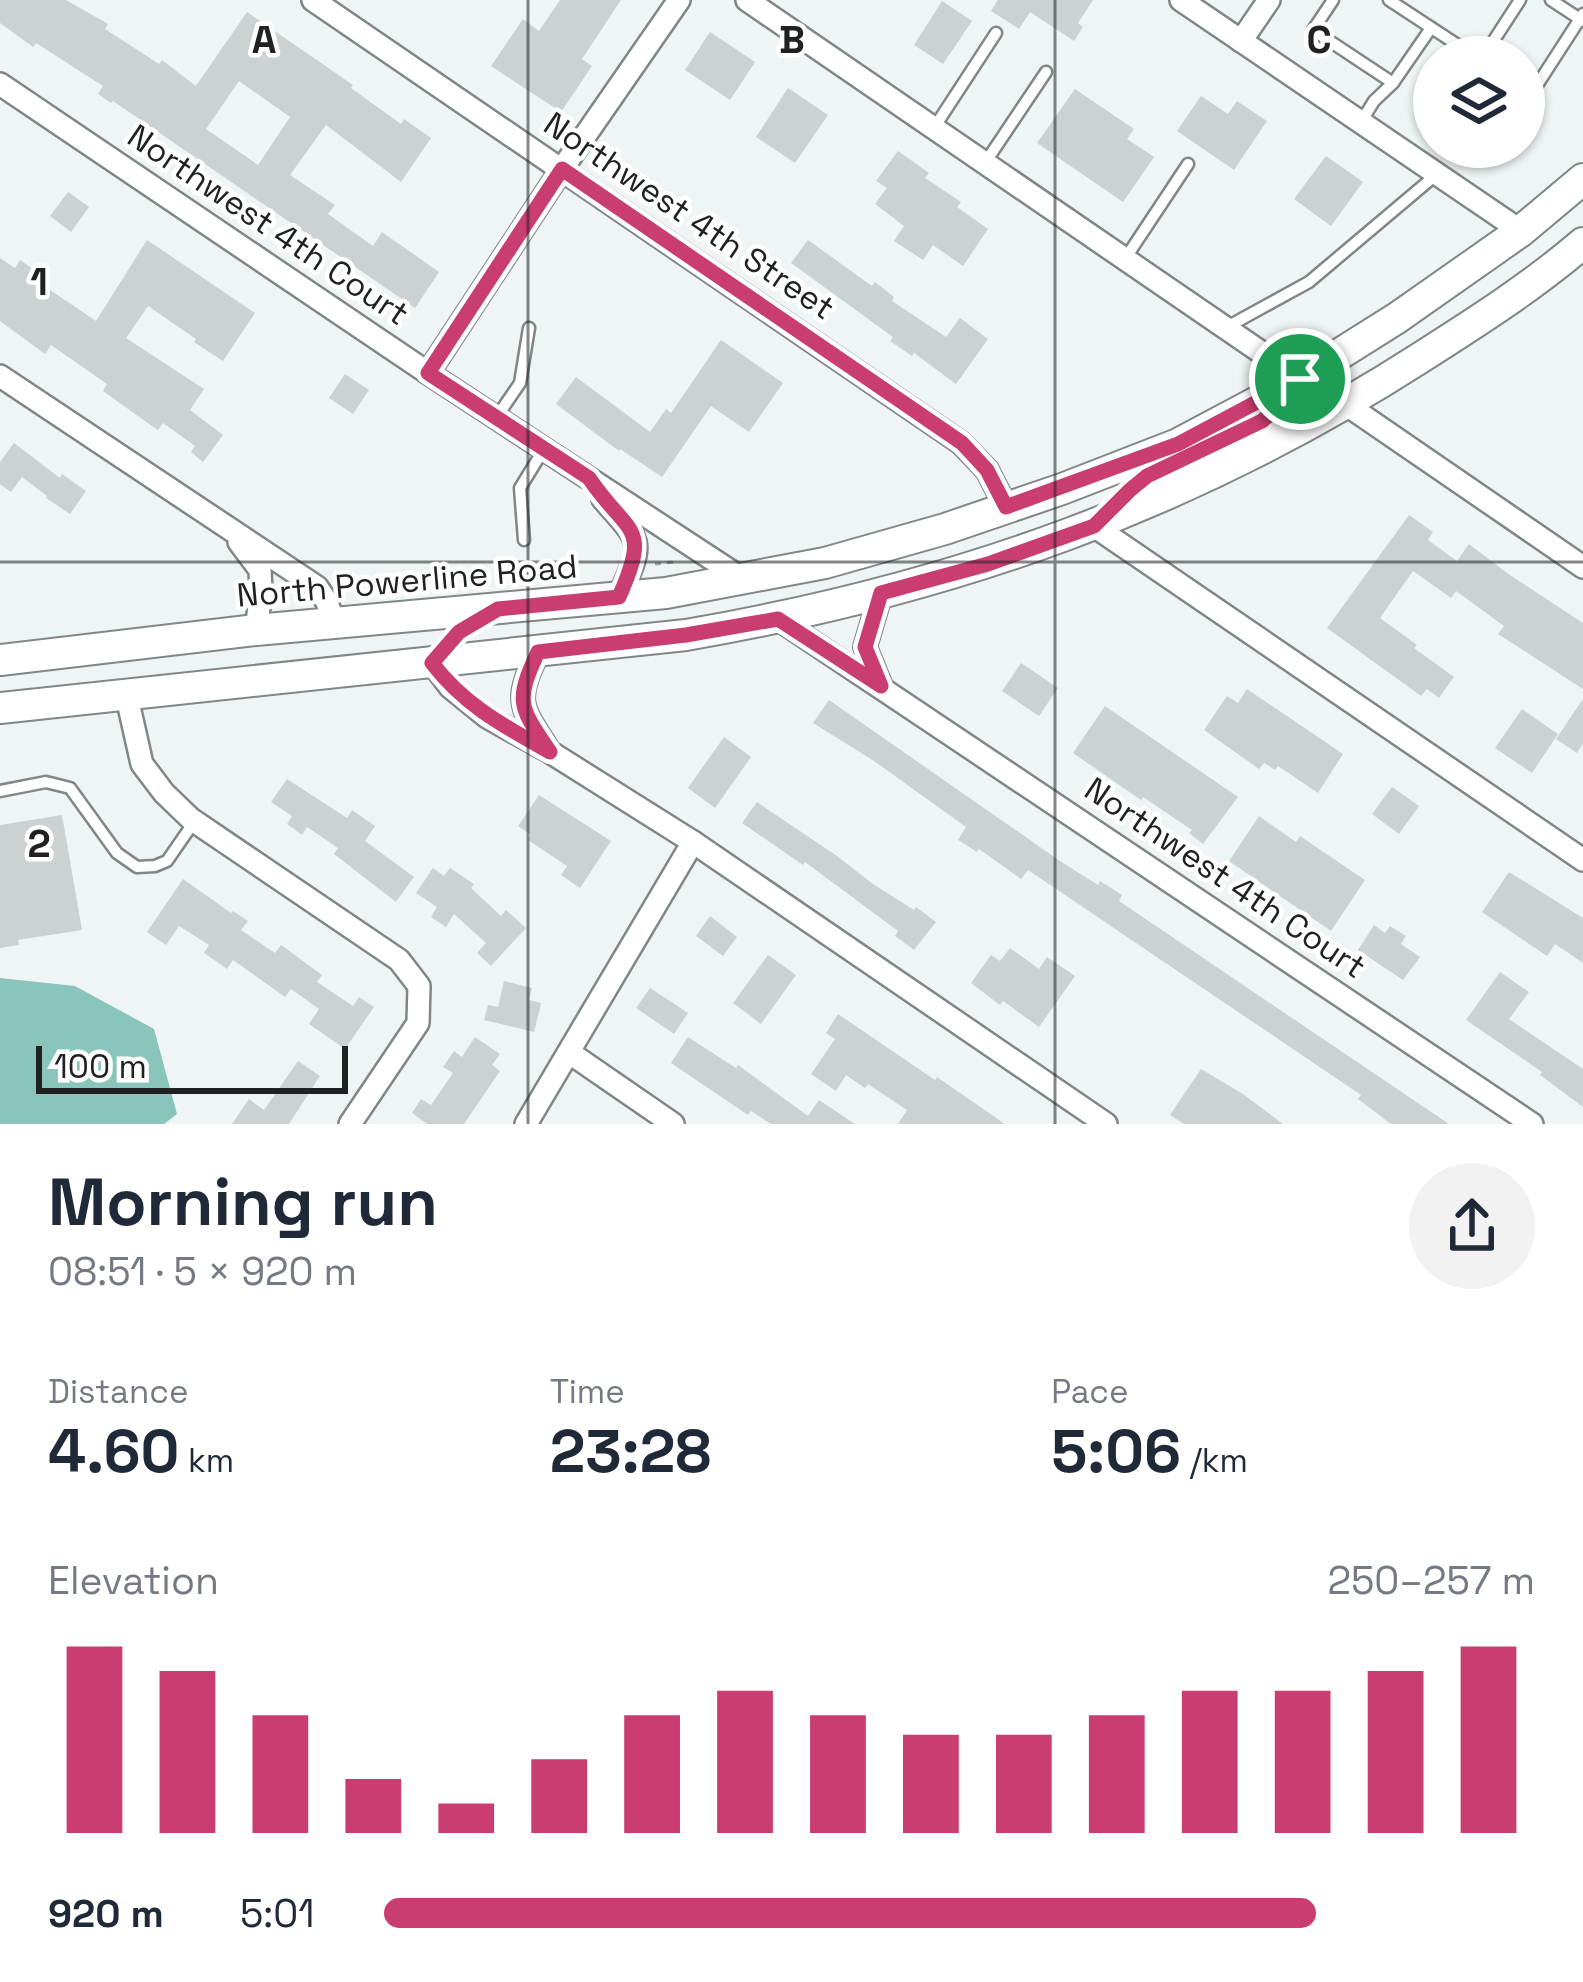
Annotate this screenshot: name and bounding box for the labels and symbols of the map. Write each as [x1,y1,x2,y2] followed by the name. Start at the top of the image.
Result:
[252,15,277,64] text: A
[779,15,805,64] text: B
[1306,15,1332,64] text: C
[536,103,842,329] street label: Northwest 4th Street
[119,115,417,335] street label: Northwest 4th Court
[30,257,48,306] text: 1
[1249,328,1351,430] pin
[235,545,579,617] street label: North Powerline Road
[1076,768,1374,988] street label: Northwest 4th Court
[27,819,51,868] text: 2
[36,1040,348,1093] scale bar

